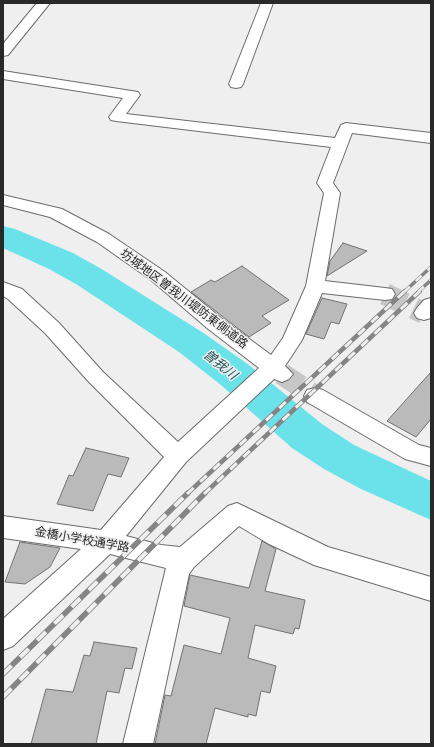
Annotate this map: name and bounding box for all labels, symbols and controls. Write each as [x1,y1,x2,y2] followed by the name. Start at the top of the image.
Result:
[117,246,251,352] street label: 坊城地区曽我川堤防東側道路
[200,347,240,383] water label: 曽我川
[33,525,131,555] street label: 金橋小学校通学路

